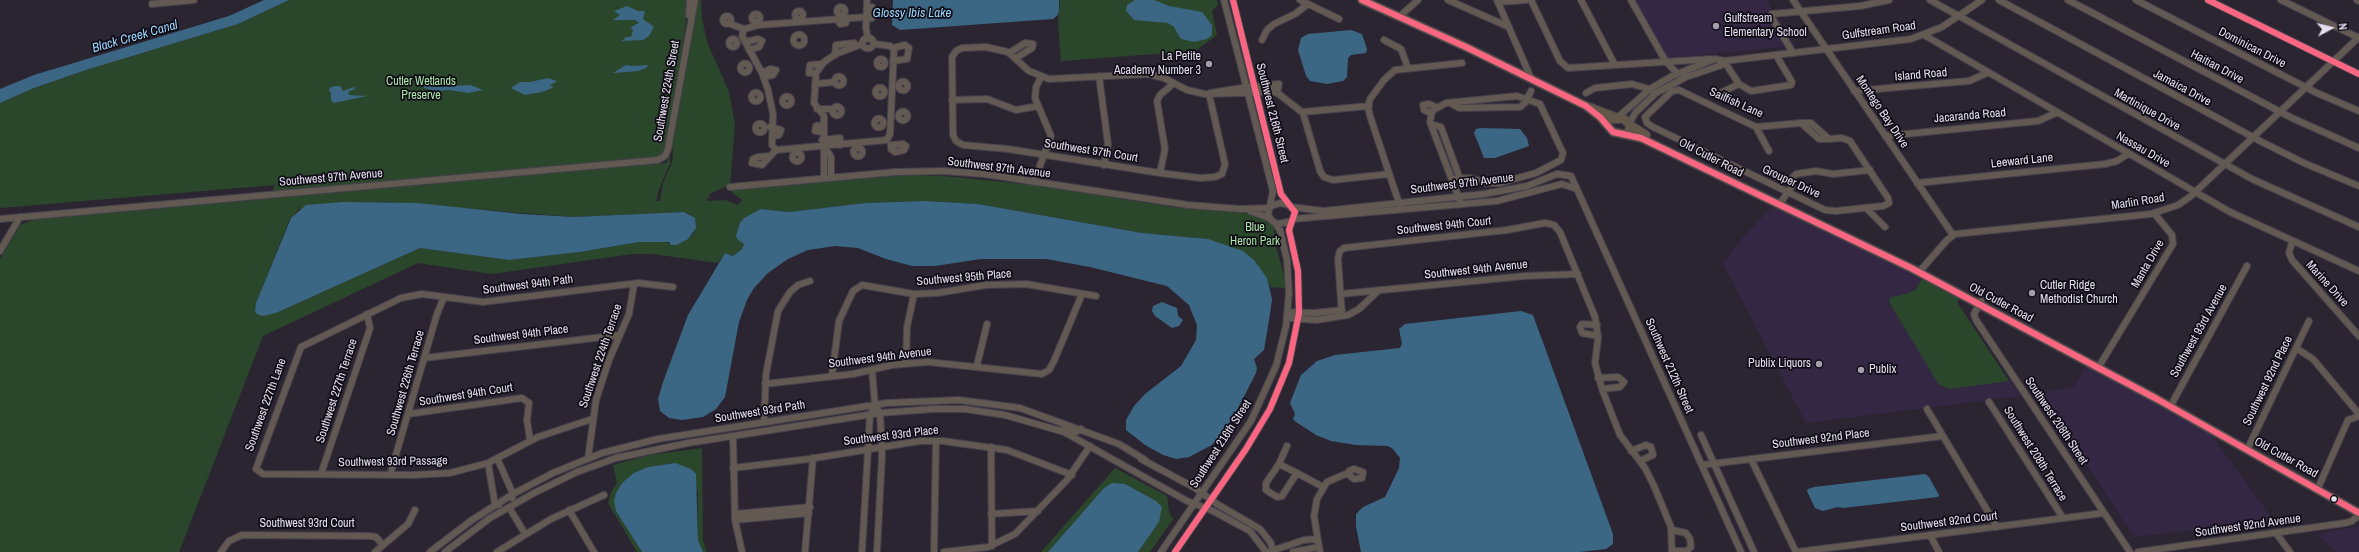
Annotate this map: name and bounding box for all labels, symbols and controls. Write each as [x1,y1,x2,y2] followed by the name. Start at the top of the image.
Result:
[873,6,951,22] water label: Glossy Ibis Lake
[2311,8,2351,48] north arrow
[1724,12,1807,40] place label: Gulfstream Elementary School
[90,17,180,57] water label: Black Creek Canal
[1841,19,1917,43] street label: Gulfstream Road
[1711,21,1721,31] marker: Gulfstream Elementary School
[2336,22,2350,31] text: N
[2216,25,2288,71] street label: Dominican Drive
[651,39,683,143] street label: Southwest 224th Street
[2188,47,2246,87] street label: Haitian Drive
[1114,50,1201,78] place label: La Petite Academy Number 3
[1204,59,1214,69] marker: La Petite Academy Number 3
[1253,62,1291,164] street label: Southwest 216th Street
[1894,66,1948,84] street label: Island Road
[2151,67,2213,109] street label: Jamaica Drive
[1852,73,1912,151] street label: Montego Bay Drive
[386,75,456,103] park label: Cutler Wetlands Preserve
[1707,85,1765,121] street label: Sailfish Lane
[2111,86,2183,134] street label: Martinique Drive
[1933,106,2007,126] street label: Jacaranda Road
[2114,129,2172,171] street label: Nassau Drive
[1043,136,1139,166] street label: Southwest 97th Court
[1676,136,1746,180] street label: Old Cutler Road
[1990,151,2054,171] street label: Leeward Lane
[947,155,1051,181] street label: Southwest 97th Avenue
[1760,162,1822,202] street label: Grouper Drive
[279,166,383,190] street label: Southwest 97th Avenue
[1410,171,1514,197] street label: Southwest 97th Avenue
[2110,191,2166,213] street label: Marlin Road
[1396,214,1492,238] street label: Southwest 94th Court
[1230,221,1280,249] park label: Blue Heron Park
[2128,237,2168,291] street label: Manta Drive
[1424,257,1528,283] street label: Southwest 94th Avenue
[2303,258,2351,310] street label: Marine Drive
[916,267,1012,289] street label: Southwest 95th Place
[482,272,574,298] street label: Southwest 94th Path
[2040,279,2118,307] place label: Cutler Ridge Methodist Church
[1966,280,2036,326] street label: Old Cutler Road
[2167,282,2231,380] street label: Southwest 93rd Avenue
[2027,288,2037,298] marker: Cutler Ridge Methodist Church
[576,302,626,410] street label: Southwest 224th Terrace
[1642,316,1696,416] street label: Southwest 212th Street
[473,322,569,348] street label: Southwest 94th Place
[384,329,428,437] street label: Southwest 226th Terrace
[2240,334,2296,428] street label: Southwest 92nd Place
[313,337,361,445] street label: Southwest 227th Terrace
[828,345,932,371] street label: Southwest 94th Avenue
[242,357,290,453] street label: Southwest 227th Lane
[1748,357,1811,371] place label: Publix Liquors
[1814,359,1824,369] marker: Publix Liquors
[1869,363,1896,377] place label: Publix
[1856,365,1866,375] marker: Publix
[2021,375,2091,467] street label: Southwest 208th Street
[418,380,514,410] street label: Southwest 94th Court
[1187,397,1255,491] street label: Southwest 216th Street
[714,398,806,426] street label: Southwest 93rd Path
[2000,404,2070,504] street label: Southwest 208th Terrace
[843,423,939,449] street label: Southwest 93rd Place
[1772,426,1870,452] street label: Southwest 92nd Place
[2252,435,2320,481] street label: Old Cutler Road
[338,454,448,470] street label: Southwest 93rd Passage
[2329,494,2339,504] unlabelled marker
[1900,509,1998,535] street label: Southwest 92nd Court
[2194,511,2302,541] street label: Southwest 92nd Avenue
[259,517,355,531] street label: Southwest 93rd Court

